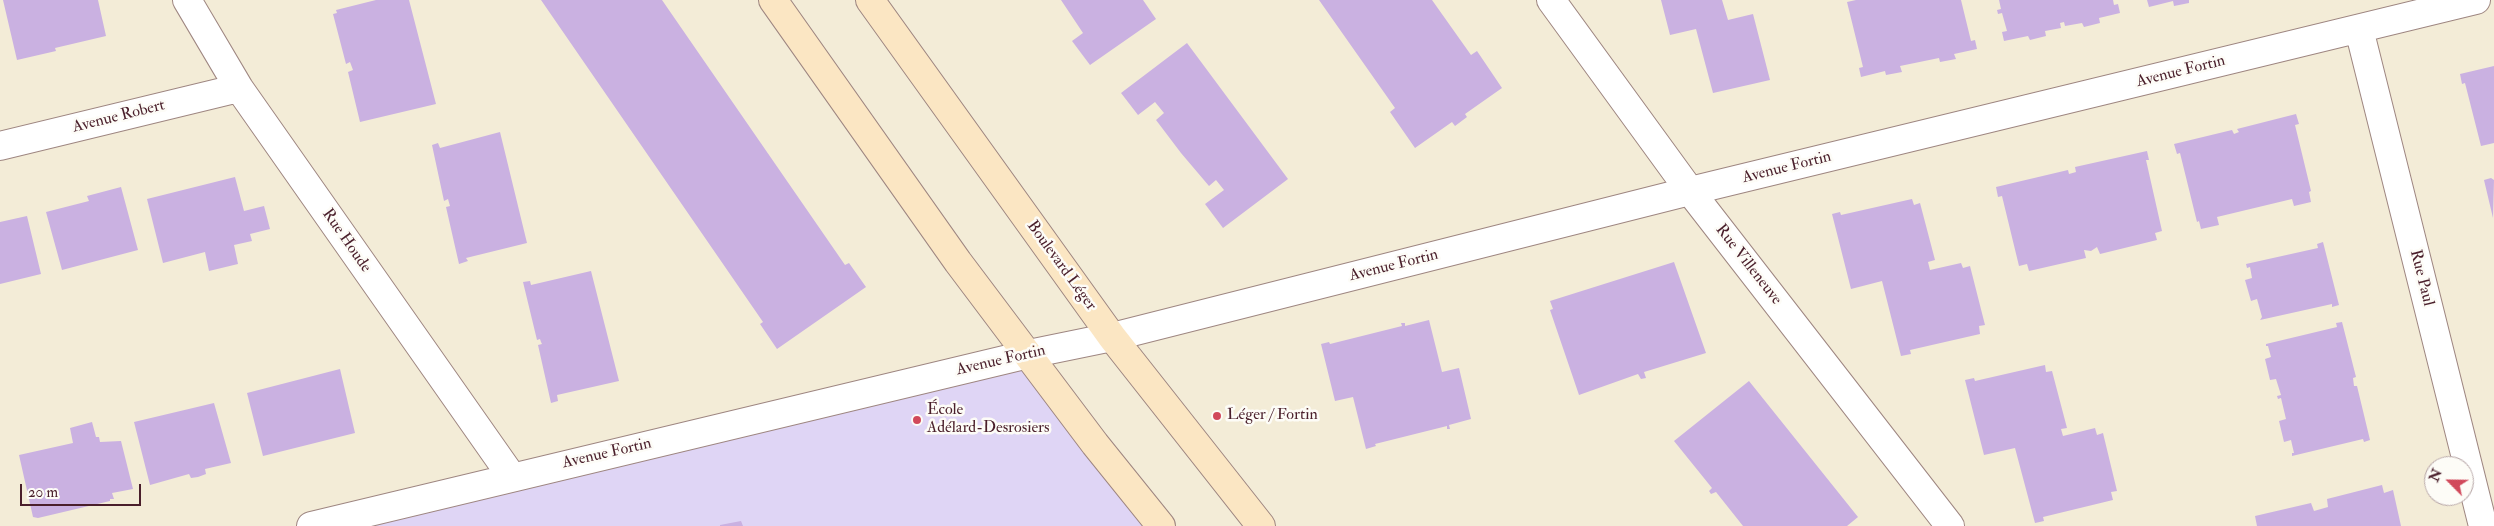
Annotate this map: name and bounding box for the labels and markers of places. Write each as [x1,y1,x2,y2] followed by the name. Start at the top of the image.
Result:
[927,401,1050,439] place label: École Adélard-Desrosiers
[1227,406,1318,426] place label: Léger / Fortin
[1211,410,1223,422] marker: Léger / Fortin
[911,414,923,426] marker: École Adélard-Desrosiers

